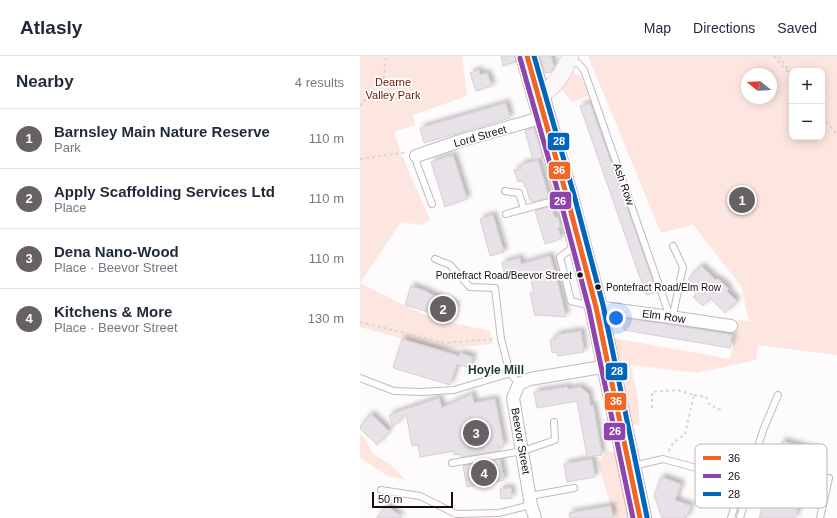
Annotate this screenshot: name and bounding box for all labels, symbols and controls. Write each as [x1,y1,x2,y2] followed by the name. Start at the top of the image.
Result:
[20,17,82,38] text: Atlasly
[644,20,671,36] text: Map
[693,20,755,36] text: Directions
[777,20,817,36] text: Saved
[741,68,777,104] north arrow
[789,68,825,140] map controls
[789,68,825,104] button: +
[16,72,74,91] text: Nearby
[295,75,344,90] text: 4 results
[366,76,421,101] park label: Dearne Valley Park
[789,104,825,140] button: −
[54,123,270,140] text: Barnsley Main Nature Reserve
[452,123,508,149] street label: Lord Street
[25,131,33,146] text: 1
[309,131,344,146] text: 110 m
[547,132,570,151] line badge: 28
[553,135,565,147] text: 28
[54,140,81,155] text: Park
[548,161,571,180] line badge: 36
[611,161,637,207] street label: Ash Row
[553,164,565,176] text: 36
[54,183,275,200] text: Apply Scaffolding Services Ltd
[729,185,755,215] pin: 1
[25,191,33,206] text: 2
[309,191,344,206] text: 110 m
[549,191,572,210] line badge: 26
[554,195,566,207] text: 26
[54,200,87,215] text: Place
[54,243,179,260] text: Dena Nano-Wood
[25,251,33,266] text: 3
[309,251,344,266] text: 110 m
[54,260,178,275] text: Place · Beevor Street
[436,270,572,281] place label: Pontefract Road/Beevor Street
[575,270,585,280] marker: Pontefract Road/Beevor Street
[593,282,603,292] marker: Pontefract Road/Elm Row
[606,282,722,293] place label: Pontefract Road/Elm Row
[430,294,456,324] pin: 2
[54,303,172,320] text: Kitchens & More
[641,307,687,325] street label: Elm Row
[606,308,626,328] your location
[25,311,33,326] text: 4
[308,311,344,326] text: 130 m
[54,320,178,335] text: Place · Beevor Street
[605,362,628,381] line badge: 28
[468,363,524,377] district label: Hoyle Mill
[611,365,623,377] text: 28
[604,392,627,411] line badge: 36
[610,395,622,407] text: 36
[509,407,533,475] street label: Beevor Street
[463,418,489,448] pin: 3
[603,422,626,441] line badge: 26
[609,425,621,437] text: 26
[695,444,827,508] legend
[728,452,740,464] text: 36
[471,458,497,488] pin: 4
[728,470,740,482] text: 26
[728,488,740,500] text: 28
[372,490,453,509] scale bar
[378,493,402,505] text: 50 m

